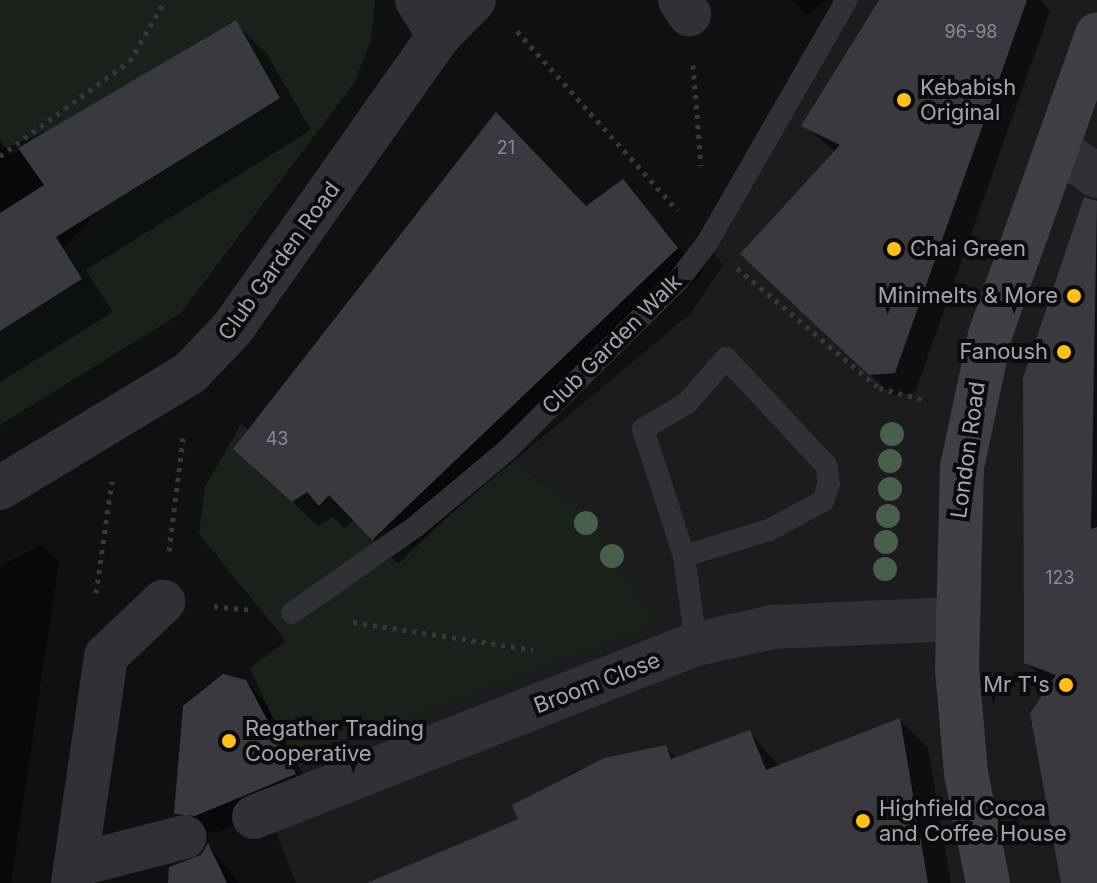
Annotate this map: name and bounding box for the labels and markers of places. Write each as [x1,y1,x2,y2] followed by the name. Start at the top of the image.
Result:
[920,74,1016,126] place label: Kebabish Original
[895,91,913,109] marker: Kebabish Original
[910,236,1026,262] place label: Chai Green
[885,240,903,258] marker: Chai Green
[878,283,1058,309] place label: Minimelts & More
[1065,287,1083,305] marker: Minimelts & More
[959,339,1048,365] place label: Fanoush
[1055,343,1073,361] marker: Fanoush
[983,672,1050,698] place label: Mr T's
[1057,676,1075,694] marker: Mr T's
[245,715,424,766] place label: Regather Trading Cooperative
[220,732,238,750] marker: Regather Trading Cooperative
[879,795,1067,846] place label: Highfield Cocoa and Coffee House
[854,812,872,830] marker: Highfield Cocoa and Coffee House

